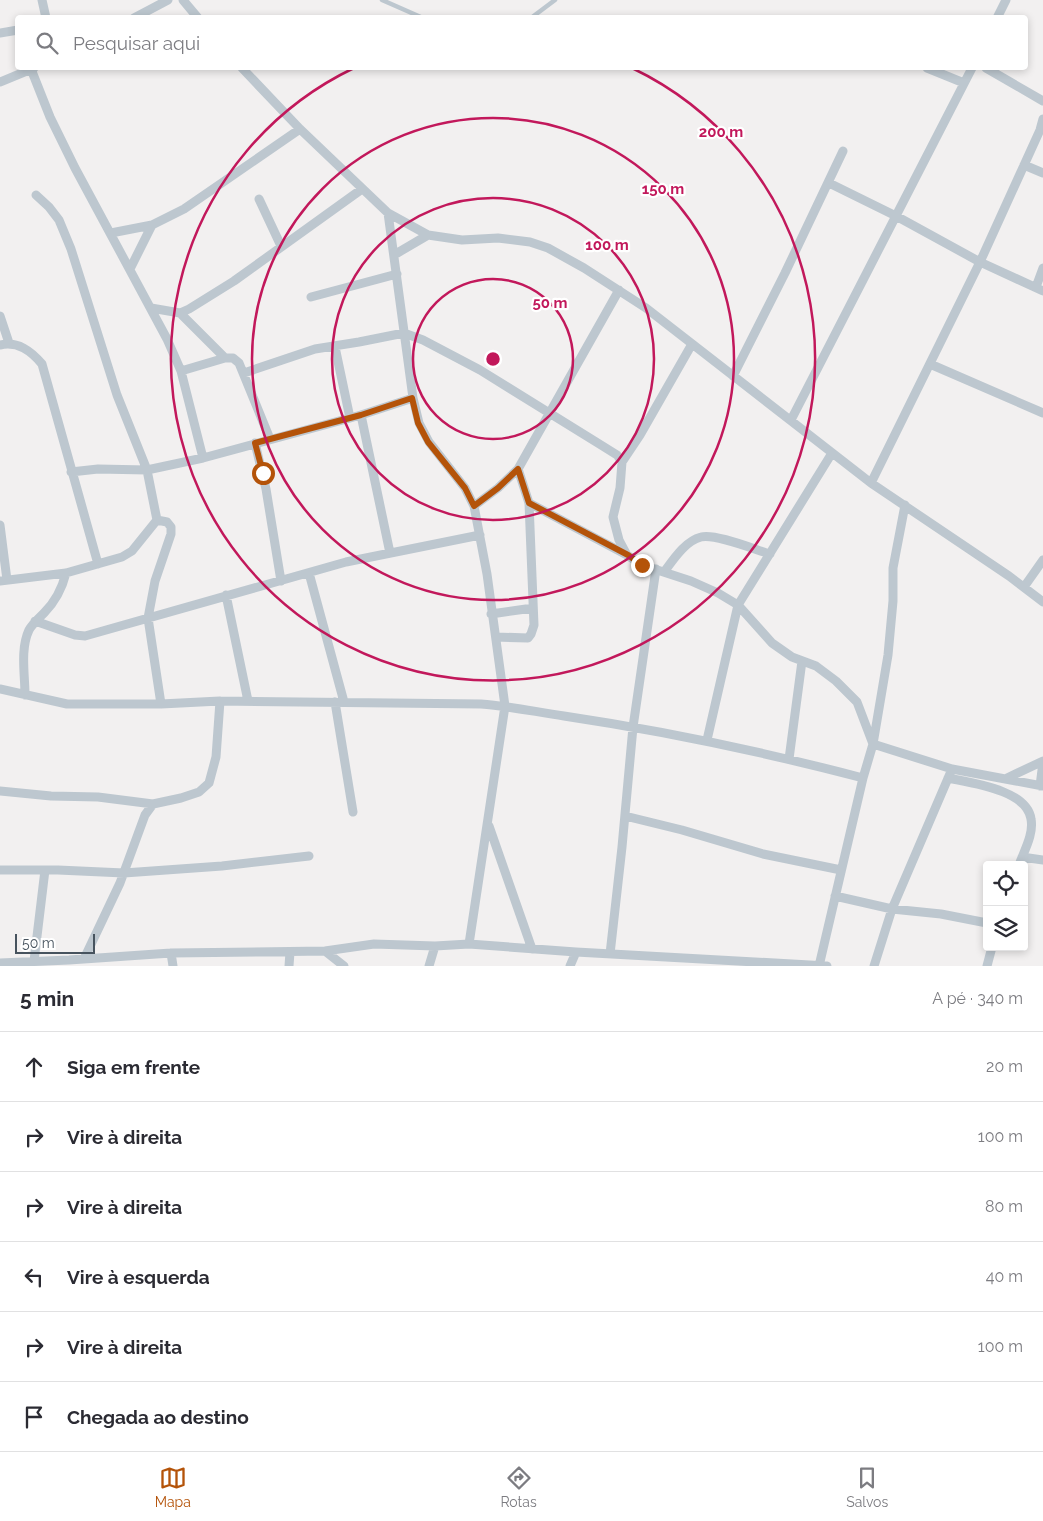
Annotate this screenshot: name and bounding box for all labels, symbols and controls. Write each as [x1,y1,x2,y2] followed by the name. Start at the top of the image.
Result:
[15,15,1028,70] search box
[33,29,61,57] icon: search
[73,32,200,54] text: Pesquisar aqui
[699,123,743,141] text: 200 m
[642,180,684,198] text: 150 m
[585,236,629,254] text: 100 m
[532,294,568,312] text: 50 m
[484,350,502,368] centre of rings
[252,462,275,485] route start
[631,554,654,577] route end
[983,861,1028,951] map controls
[983,861,1028,906] button: locate
[983,906,1028,951] button: layers
[15,931,95,954] scale bar
[22,935,55,951] text: 50 m
[20,986,74,1011] text: 5 min
[932,989,1023,1008] text: A pé · 340 m
[20,1053,48,1081] icon: ahead
[67,1056,200,1078] text: Siga em frente
[986,1057,1023,1076] text: 20 m
[20,1123,48,1151] icon: right
[67,1126,182,1148] text: Vire à direita
[978,1127,1023,1146] text: 100 m
[20,1193,48,1221] icon: right
[67,1196,182,1218] text: Vire à direita
[985,1197,1023,1216] text: 80 m
[20,1263,48,1291] icon: left
[67,1266,210,1288] text: Vire à esquerda
[986,1267,1023,1286] text: 40 m
[20,1333,48,1361] icon: right
[67,1336,182,1358] text: Vire à direita
[978,1337,1023,1356] text: 100 m
[20,1403,48,1431] icon: arrive
[67,1406,249,1428] text: Chegada ao destino
[155,1464,191,1510] tab: Mapa
[500,1464,537,1510] tab: Rotas
[846,1464,888,1510] tab: Salvos

